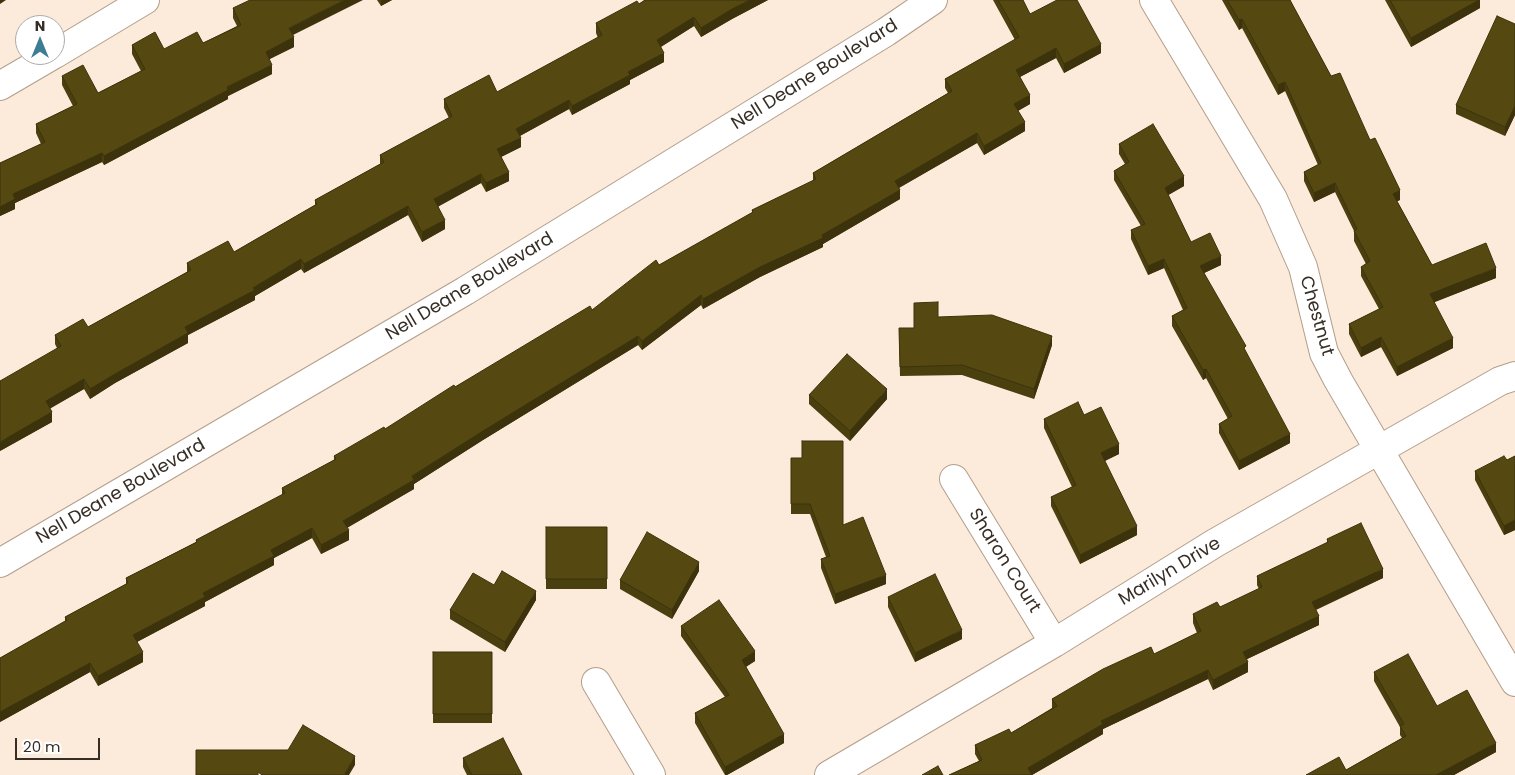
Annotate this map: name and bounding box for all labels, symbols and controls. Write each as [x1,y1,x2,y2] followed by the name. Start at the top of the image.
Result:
[15,15,65,65] north arrow
[728,15,902,135] street label: Nell Deane Boulevard
[35,16,45,36] text: N
[382,228,558,346] street label: Nell Deane Boulevard
[1294,274,1338,358] street label: Chestnut
[33,435,209,549] street label: Nell Deane Boulevard
[963,505,1045,617] street label: Sharon Court
[1115,533,1225,611] street label: Marilyn Drive
[18,728,102,760] scale bar
[23,736,61,757] text: 20 m

